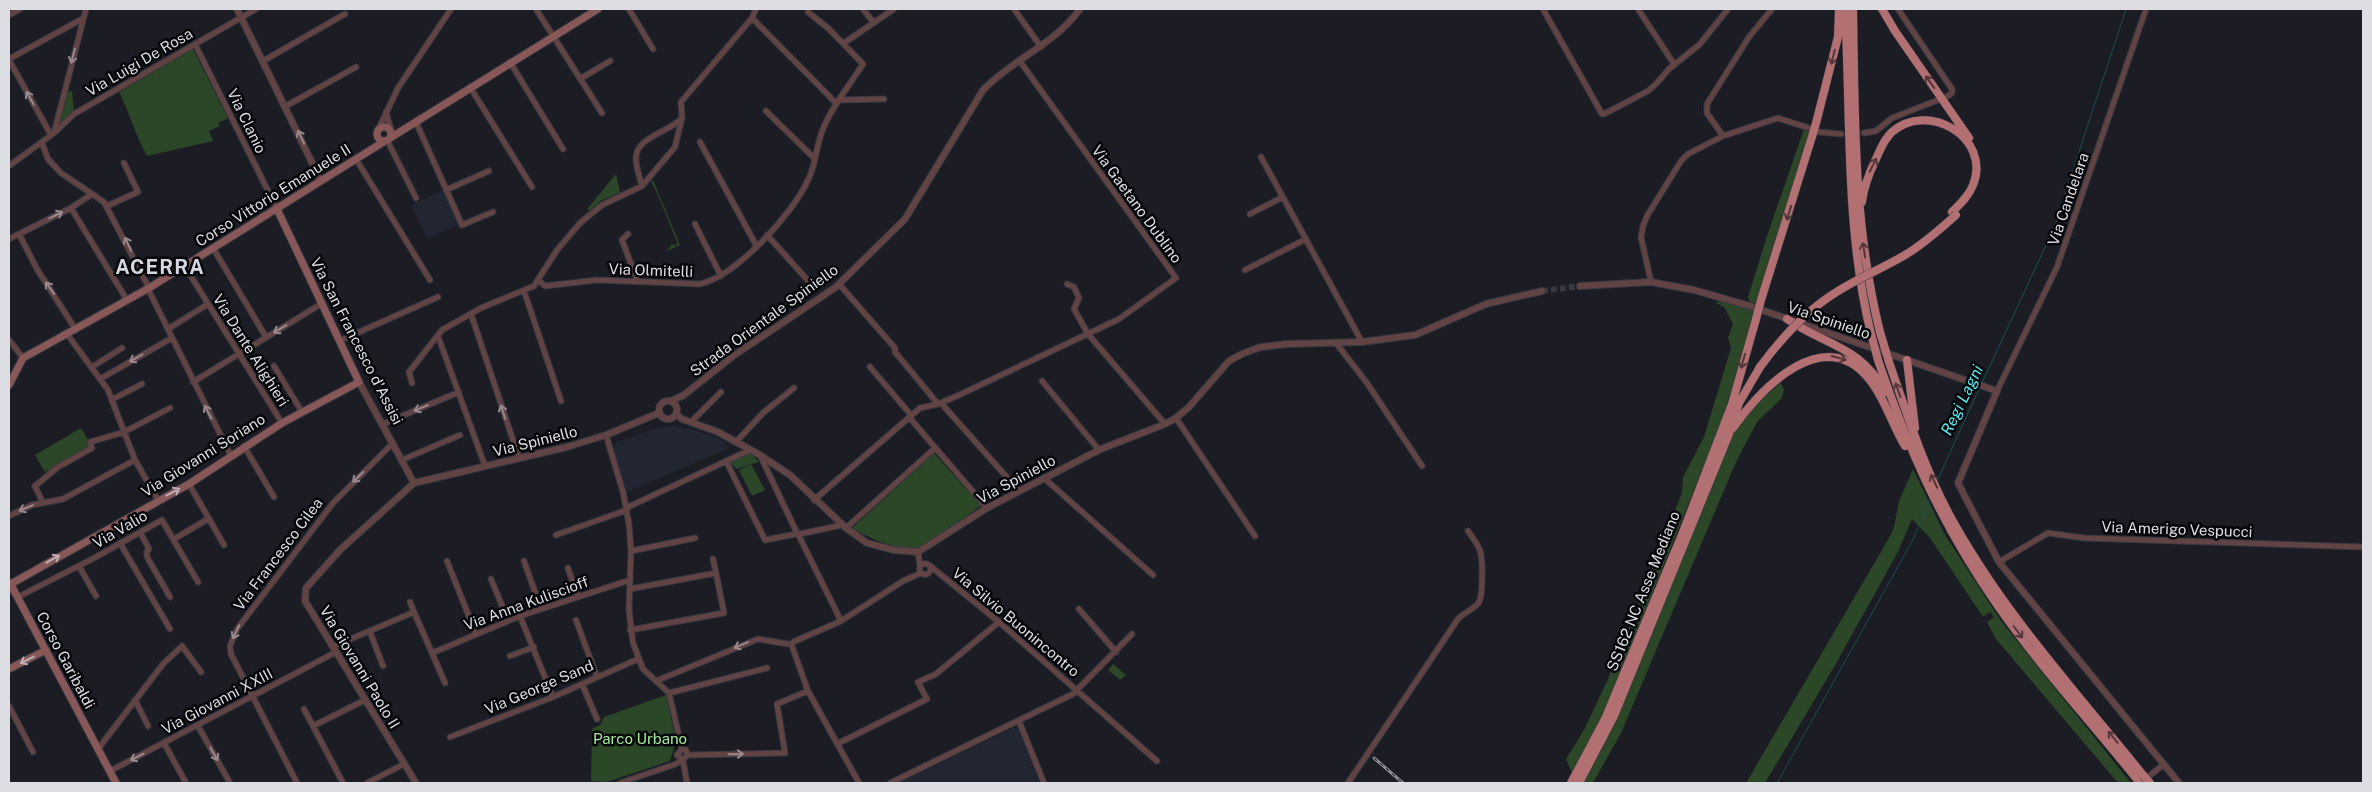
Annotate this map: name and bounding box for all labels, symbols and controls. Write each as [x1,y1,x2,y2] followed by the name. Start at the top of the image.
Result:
[83,25,195,99] street label: Via Luigi De Rosa
[68,47,77,63] one-way arrow
[1828,48,1837,64] one-way arrow
[1925,75,1935,89] one-way arrow
[224,86,270,156] street label: Via Clanio
[25,90,35,105] one-way arrow
[295,130,305,145] one-way arrow
[192,140,354,250] street label: Corso Vittorio Emanuele II
[1089,142,1185,266] street label: Via Gaetano Dublino
[2044,150,2092,248] street label: Via Candelara
[1869,158,1878,173] one-way arrow
[1783,205,1793,221] one-way arrow
[48,210,63,219] one-way arrow
[122,237,132,252] one-way arrow
[1858,243,1868,259] one-way arrow
[115,255,205,279] district label: ACERRA
[307,255,407,427] street label: Via San Francesco d'Assisi
[609,260,693,280] street label: Via Olmitelli
[687,261,841,379] street label: Strada Orientale Spiniello
[45,281,55,295] one-way arrow
[210,291,292,409] street label: Via Dante Alighieri
[1785,298,1873,342] street label: Via Spiniello
[273,325,287,335] one-way arrow
[1738,353,1748,369] one-way arrow
[129,354,144,364] one-way arrow
[1830,354,1846,363] one-way arrow
[1937,362,1987,438] water label: Regi Lagni
[1893,382,1902,398] one-way arrow
[414,404,429,414] one-way arrow
[498,404,508,420] one-way arrow
[203,405,212,420] one-way arrow
[138,410,268,500] street label: Via Giovanni Soriano
[491,422,579,460] street label: Via Spiniello
[974,451,1058,507] street label: Via Spiniello
[352,471,364,483] one-way arrow
[1929,474,1938,489] one-way arrow
[166,487,181,497] one-way arrow
[230,494,326,614] street label: Via Francesco Cilea
[19,504,34,514] one-way arrow
[90,507,150,551] street label: Via Valio
[1603,509,1683,673] street label: SS162 NC Asse Mediano
[2101,518,2253,540] street label: Via Amerigo Vespucci
[45,554,59,564] one-way arrow
[949,564,1083,680] street label: Via Silvio Buonincontro
[461,573,591,633] street label: Via Anna Kuliscioff
[317,603,403,731] street label: Via Giovanni Paolo II
[33,609,99,711] street label: Corso Garibaldi
[231,624,241,639] one-way arrow
[2012,625,2023,638] one-way arrow
[734,640,749,650] one-way arrow
[20,656,35,665] one-way arrow
[482,656,596,718] street label: Via George Sand
[159,665,275,737] street label: Via Giovanni XXIII
[593,730,687,747] park label: Parco Urbano
[2107,731,2118,744] one-way arrow
[209,747,219,762] one-way arrow
[728,749,744,759] one-way arrow
[130,753,145,762] one-way arrow

